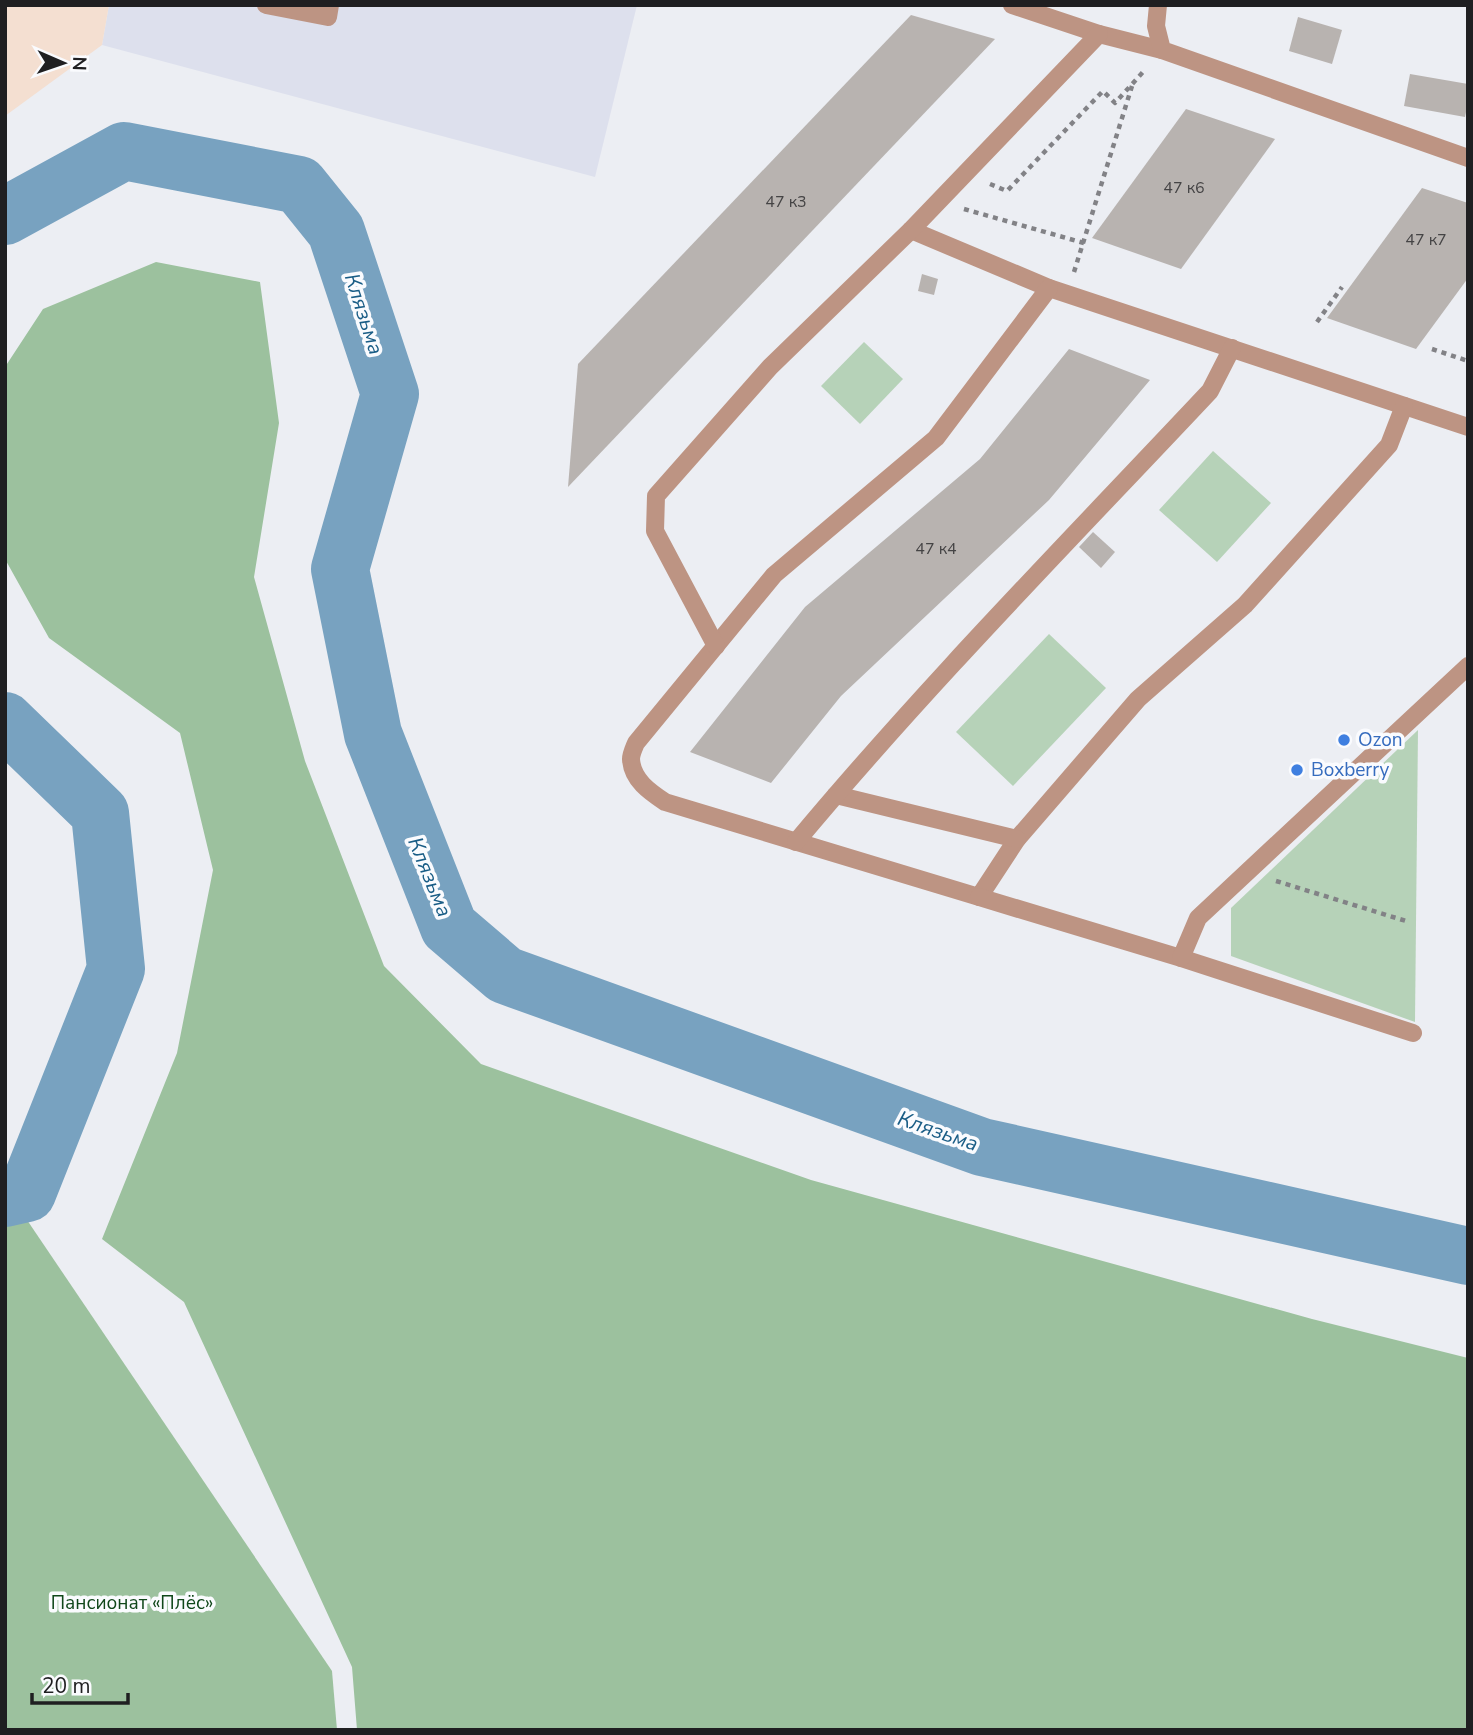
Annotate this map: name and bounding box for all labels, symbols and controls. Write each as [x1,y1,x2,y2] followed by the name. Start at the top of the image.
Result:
[28,28,98,98] north arrow
[66,56,92,71] text: N
[1163,177,1205,199] house number: 47 к6
[765,191,807,213] house number: 47 к3
[1405,229,1447,251] house number: 47 к7
[338,270,390,358] water label: Клязьма
[915,538,957,560] house number: 47 к4
[1358,727,1403,753] place label: Ozon
[1336,732,1352,748] marker: Ozon
[1311,757,1390,783] place label: Boxberry
[1289,762,1305,778] marker: Boxberry
[401,833,459,921] water label: Клязьма
[894,1104,982,1158] water label: Клязьма
[51,1590,213,1616] park label: Пансионат «Плёс»
[32,1662,128,1706] scale bar
[42,1672,91,1700] text: 20 m

